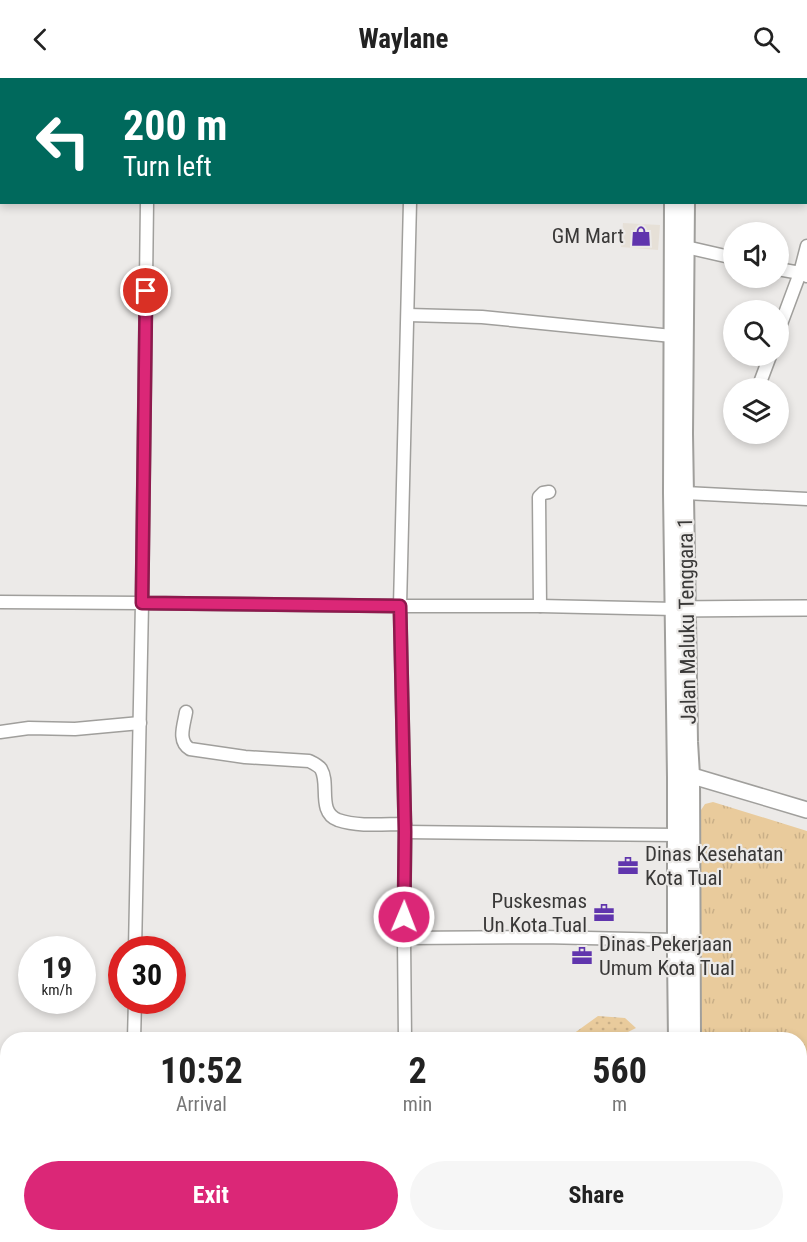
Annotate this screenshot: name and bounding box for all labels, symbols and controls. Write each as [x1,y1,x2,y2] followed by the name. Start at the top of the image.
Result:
[24,23,57,56] icon: back
[358,23,449,55] text: Waylane
[750,23,783,56] icon: search
[123,101,228,150] text: 200 m
[24,102,102,180] icon: left
[123,151,212,183] text: Turn left
[723,222,789,444] map controls
[723,222,789,288] button: sound
[552,224,624,248] place label: GM Mart
[629,224,653,248] shop icon: GM Mart
[120,265,171,316] pin
[129,274,162,307] icon: arrive
[723,300,789,366] button: search
[723,378,789,444] button: layers
[673,517,701,725] street label: Jalan Maluku Tenggara 1
[645,842,784,890] place label: Dinas Kesehatan Kota Tual
[616,854,640,878] office icon: Dinas Kesehatan Kota Tual
[372,885,436,949] position arrow
[483,889,587,937] place label: Puskesmas Un Kota Tual
[592,901,616,925] office icon: Puskesmas Un Kota Tual
[599,932,735,980] place label: Dinas Pekerjaan Umum Kota Tual
[108,936,186,1014] speed limit sign: 30
[570,944,594,968] office icon: Dinas Pekerjaan Umum Kota Tual
[42,950,72,985] text: 19
[42,981,72,999] text: km/h
[160,1050,243,1092] text: 10:52
[408,1050,427,1092] text: 2
[592,1050,647,1092] text: 560
[176,1092,227,1116] text: Arrival
[403,1092,432,1116] text: min
[612,1092,627,1116] text: m
[24,1161,398,1230] button: Exit
[410,1161,783,1230] button: Share

